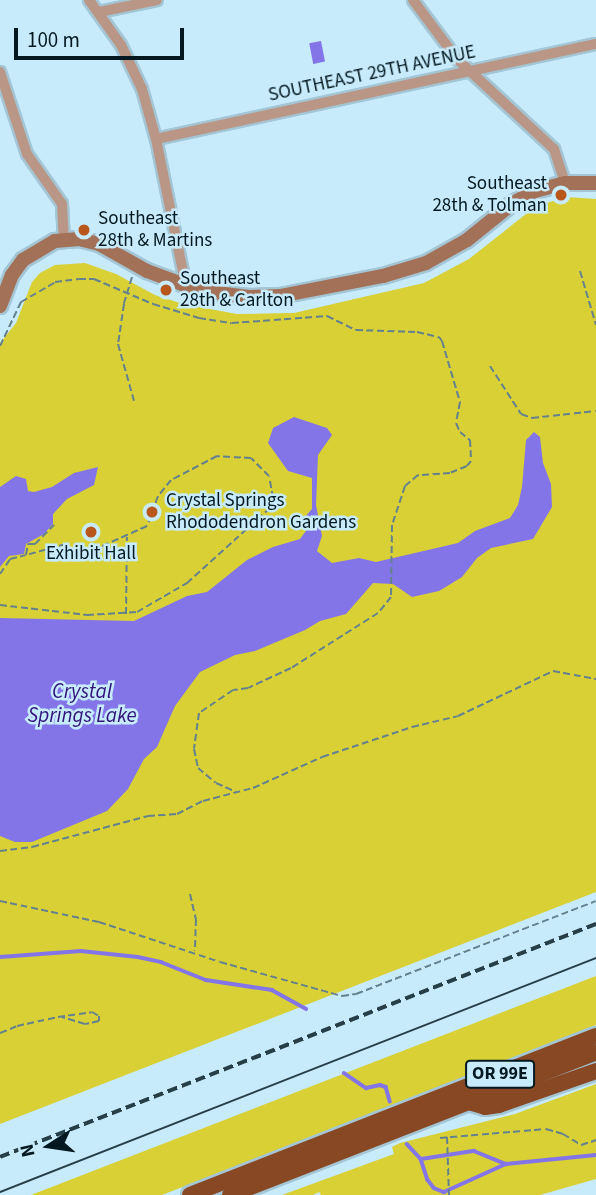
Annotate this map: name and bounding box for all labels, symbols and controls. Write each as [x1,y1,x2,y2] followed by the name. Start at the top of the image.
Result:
[18,14,187,58] scale bar
[27,25,80,55] text: 100 m
[266,41,478,107] street label: SOUTHEAST 29TH AVENUE
[432,173,547,217] place label: Southeast 28th & Tolman
[553,187,569,203] marker: Southeast 28th & Tolman
[98,208,212,252] place label: Southeast 28th & Martins
[76,222,92,238] marker: Southeast 28th & Martins
[180,268,294,312] place label: Southeast 28th & Carlton
[158,282,174,298] marker: Southeast 28th & Carlton
[166,490,356,534] place label: Crystal Springs Rhododendron Gardens
[144,504,160,520] marker: Crystal Springs Rhododendron Gardens
[83,524,99,540] marker: Exhibit Hall
[46,543,136,565] place label: Exhibit Hall
[27,678,137,728] water label: Crystal Springs Lake
[465,1059,535,1088] road number: OR 99E
[14,1111,84,1181] north arrow
[13,1141,42,1159] text: N

